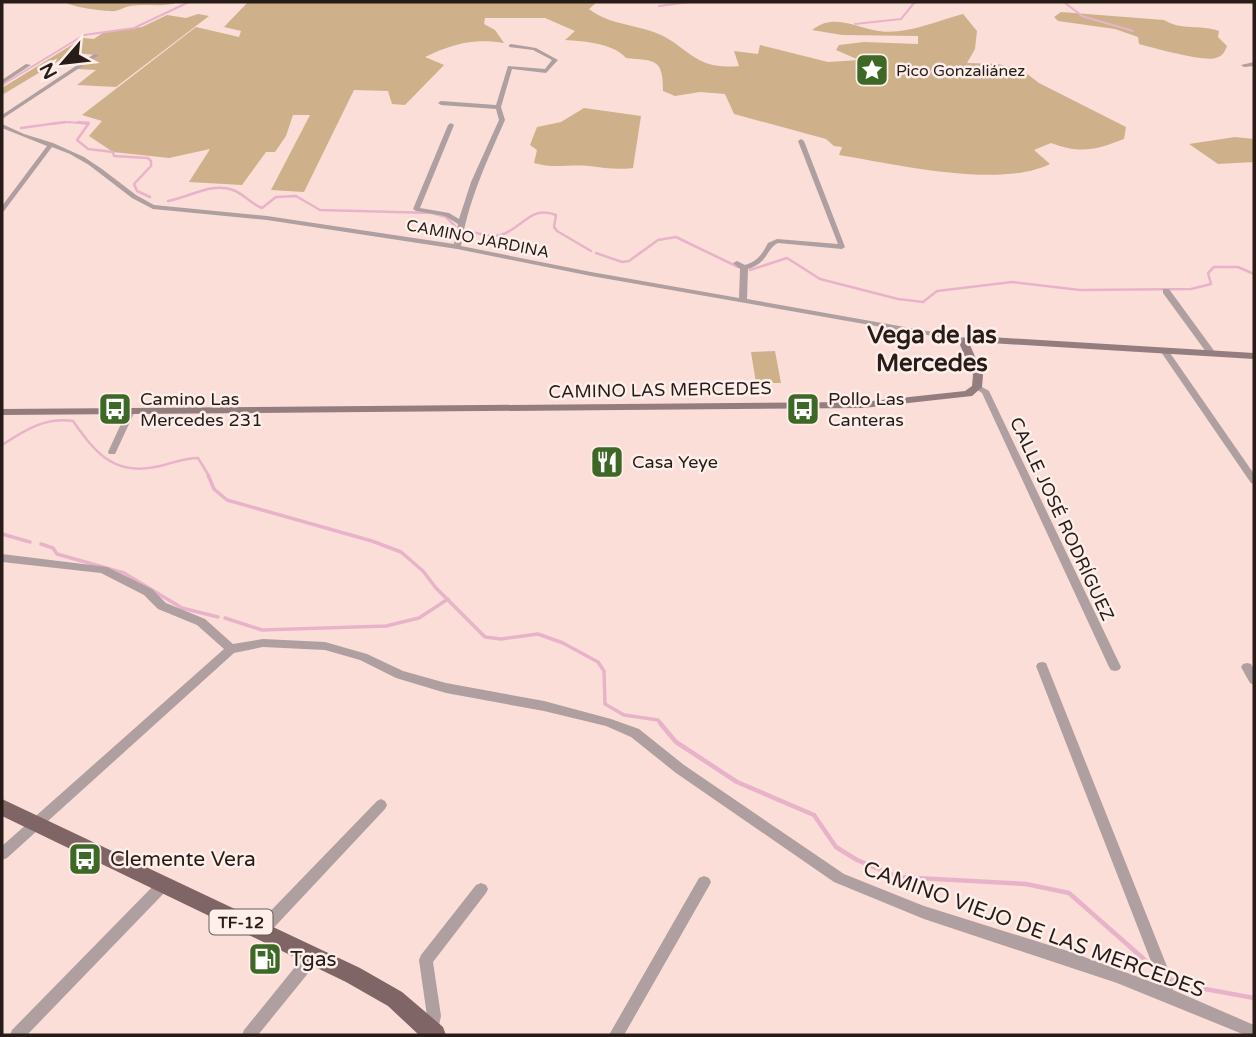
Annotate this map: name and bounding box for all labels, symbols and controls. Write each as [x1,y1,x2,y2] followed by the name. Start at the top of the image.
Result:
[28,28,98,98] north arrow
[853,51,891,89] place icon: Pico Gonzaliánez
[36,59,62,82] text: N
[896,61,1025,81] place label: Pico Gonzaliánez
[405,215,551,263] street label: CAMINO JARDINA
[867,321,997,378] district label: Vega de las Mercedes
[548,377,772,403] street label: CAMINO LAS MERCEDES
[140,388,262,431] place label: Camino Las Mercedes 231
[828,388,905,431] place label: Pollo Las Canteras
[96,390,134,428] bus stop icon: Camino Las Mercedes 231
[784,390,822,428] bus stop icon: Pollo Las Canteras
[1005,414,1119,624] street label: CALLE JOSÉ RODRÍGUEZ
[588,443,626,481] restaurant icon: Casa Yeye
[632,451,718,473] place label: Casa Yeye
[66,840,104,878] bus stop icon: Clemente Vera
[110,847,256,872] place label: Clemente Vera
[860,856,1208,1003] street label: CAMINO VIEJO DE LAS MERCEDES
[210,910,272,934] road number: TF-12
[246,940,284,978] fuel station icon: Tgas
[290,947,337,972] place label: Tgas

